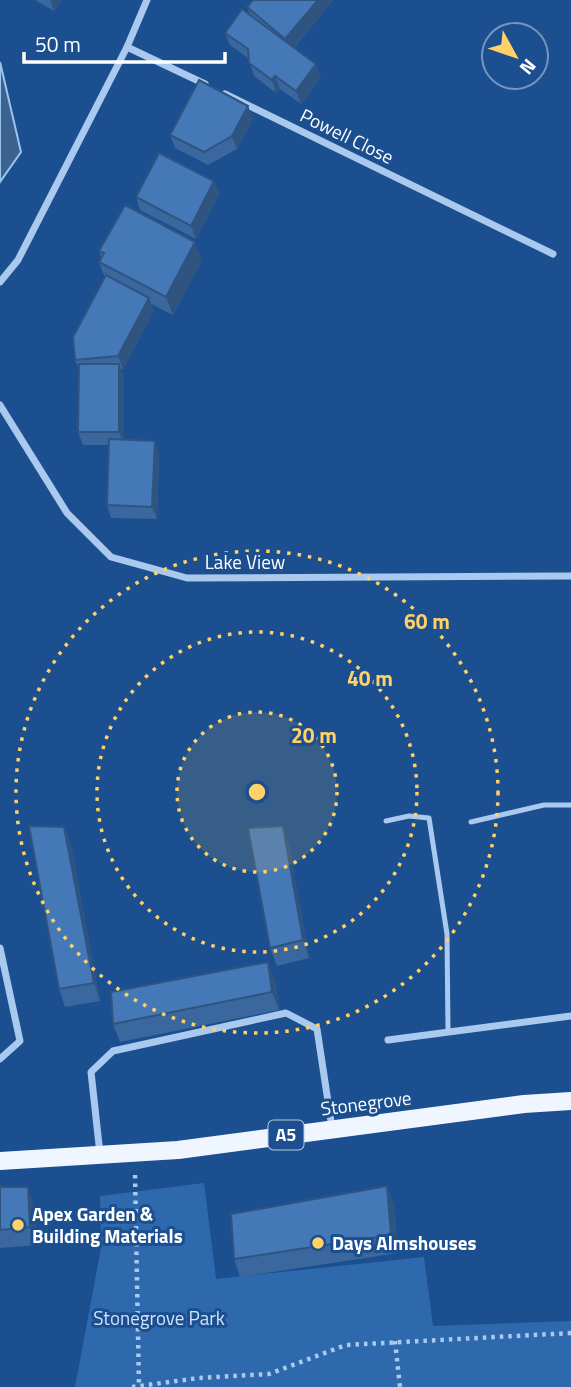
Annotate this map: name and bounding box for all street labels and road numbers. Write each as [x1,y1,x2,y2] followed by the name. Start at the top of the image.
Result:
[295,100,399,171] street label: Powell Close
[205,547,285,576] street label: Lake View
[319,1083,413,1122] street label: Stonegrove
[268,1120,304,1150] road number: A5

